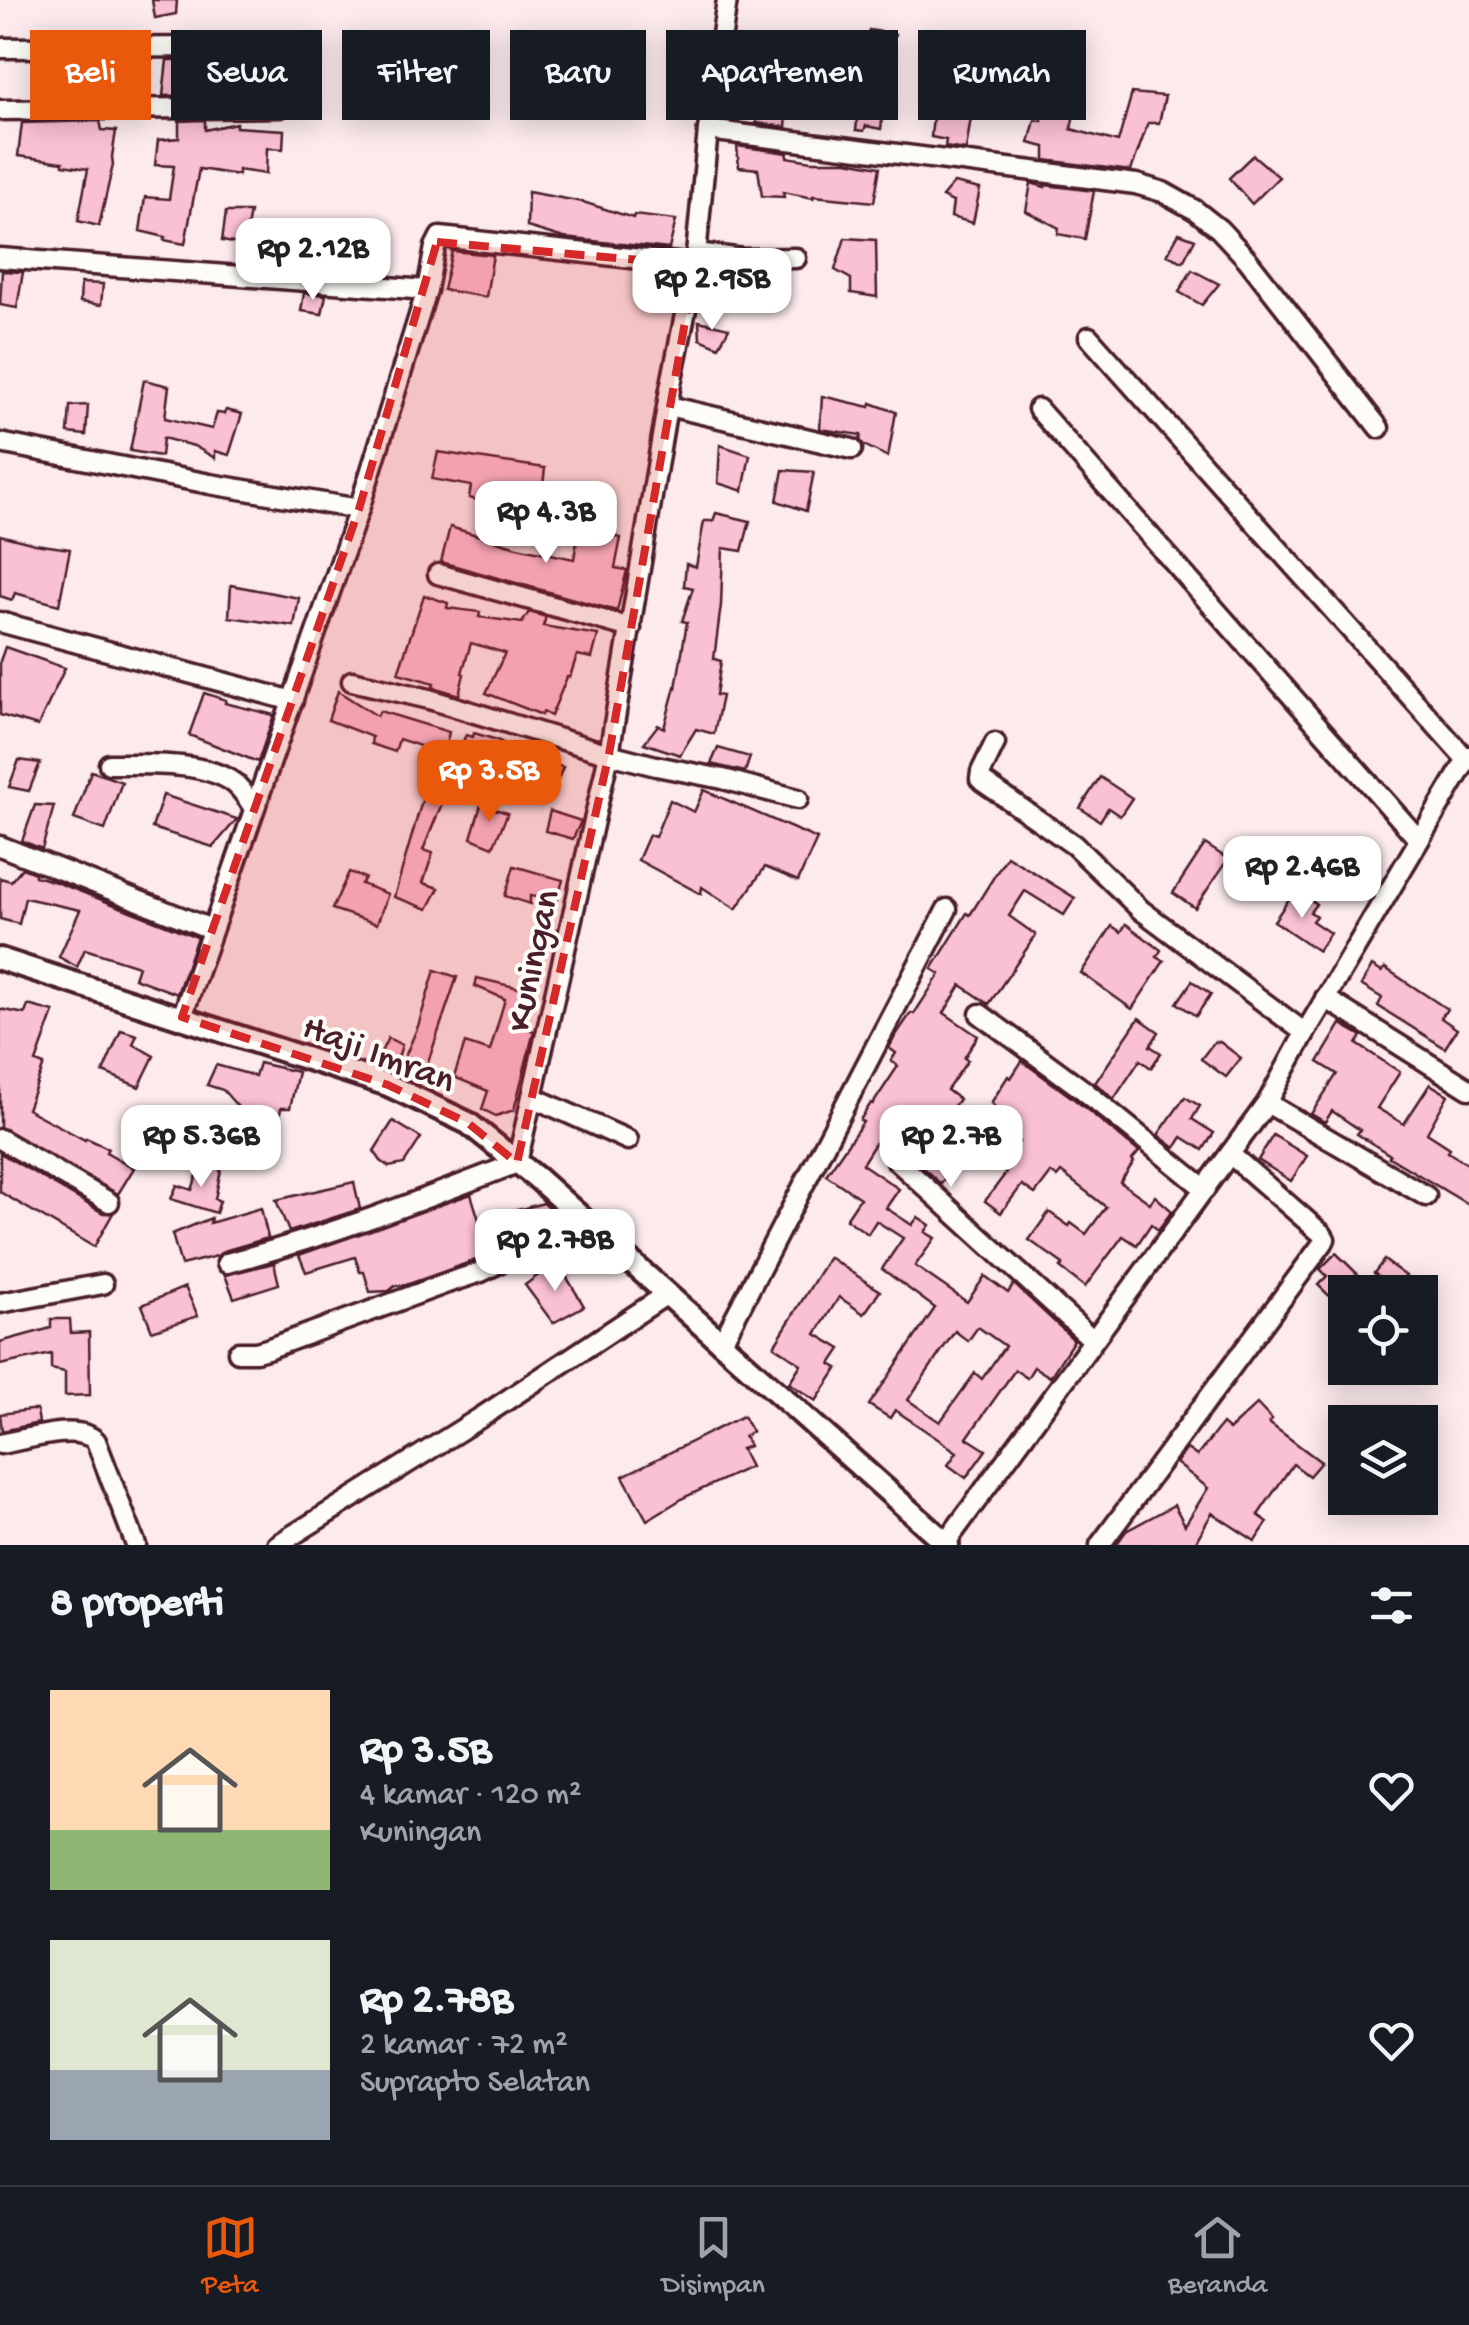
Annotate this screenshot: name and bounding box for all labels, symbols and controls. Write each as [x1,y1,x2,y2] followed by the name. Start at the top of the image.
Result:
[30,30,151,120] chip: Beli
[171,30,322,120] chip: Sewa
[342,30,490,120] chip: Filter
[510,30,646,120] chip: Baru
[666,30,898,120] chip: Apartemen
[918,30,1086,120] chip: Rumah
[210,218,416,303] pin: Rp 2.12B
[258,231,368,269] text: Rp 2.12B
[609,248,815,333] pin: Rp 2.95B
[654,261,770,299] text: Rp 2.95B
[454,481,638,566] pin: Rp 4.3B
[497,494,595,532] text: Rp 4.3B
[397,740,581,825] pin: Rp 3.5B
[439,753,539,791] text: Rp 3.5B
[1199,836,1405,921] pin: Rp 2.46B
[1245,849,1359,887] text: Rp 2.46B
[499,886,572,1036] street label: Kuningan
[295,1007,460,1106] street label: Haji Imran
[98,1105,304,1190] pin: Rp 5.36B
[859,1105,1043,1190] pin: Rp 2.7B
[143,1118,259,1156] text: Rp 5.36B
[902,1118,1000,1156] text: Rp 2.7B
[452,1209,658,1294] pin: Rp 2.78B
[497,1222,613,1260] text: Rp 2.78B
[1328,1275,1438,1515] map controls
[1328,1275,1438,1385] button: locate
[1328,1405,1438,1515] button: layers
[1364,1578,1419,1633] icon: filters
[50,1581,224,1630] text: 8 properti
[360,1728,491,1777] text: Rp 3.5B
[130,1730,250,1850] icon: home
[1364,1763,1419,1818] icon: heart
[360,1777,582,1815] text: 4 kamar · 120 m²
[360,1815,481,1853] text: Kuningan
[360,1978,513,2027] text: Rp 2.78B
[130,1980,250,2100] icon: home
[1364,2013,1419,2068] icon: heart
[360,2027,568,2065] text: 2 kamar · 72 m²
[360,2065,590,2103] text: Suprapto Selatan
[202,2210,258,2303] tab: Peta
[662,2210,765,2303] tab: Disimpan
[1168,2210,1267,2303] tab: Beranda

